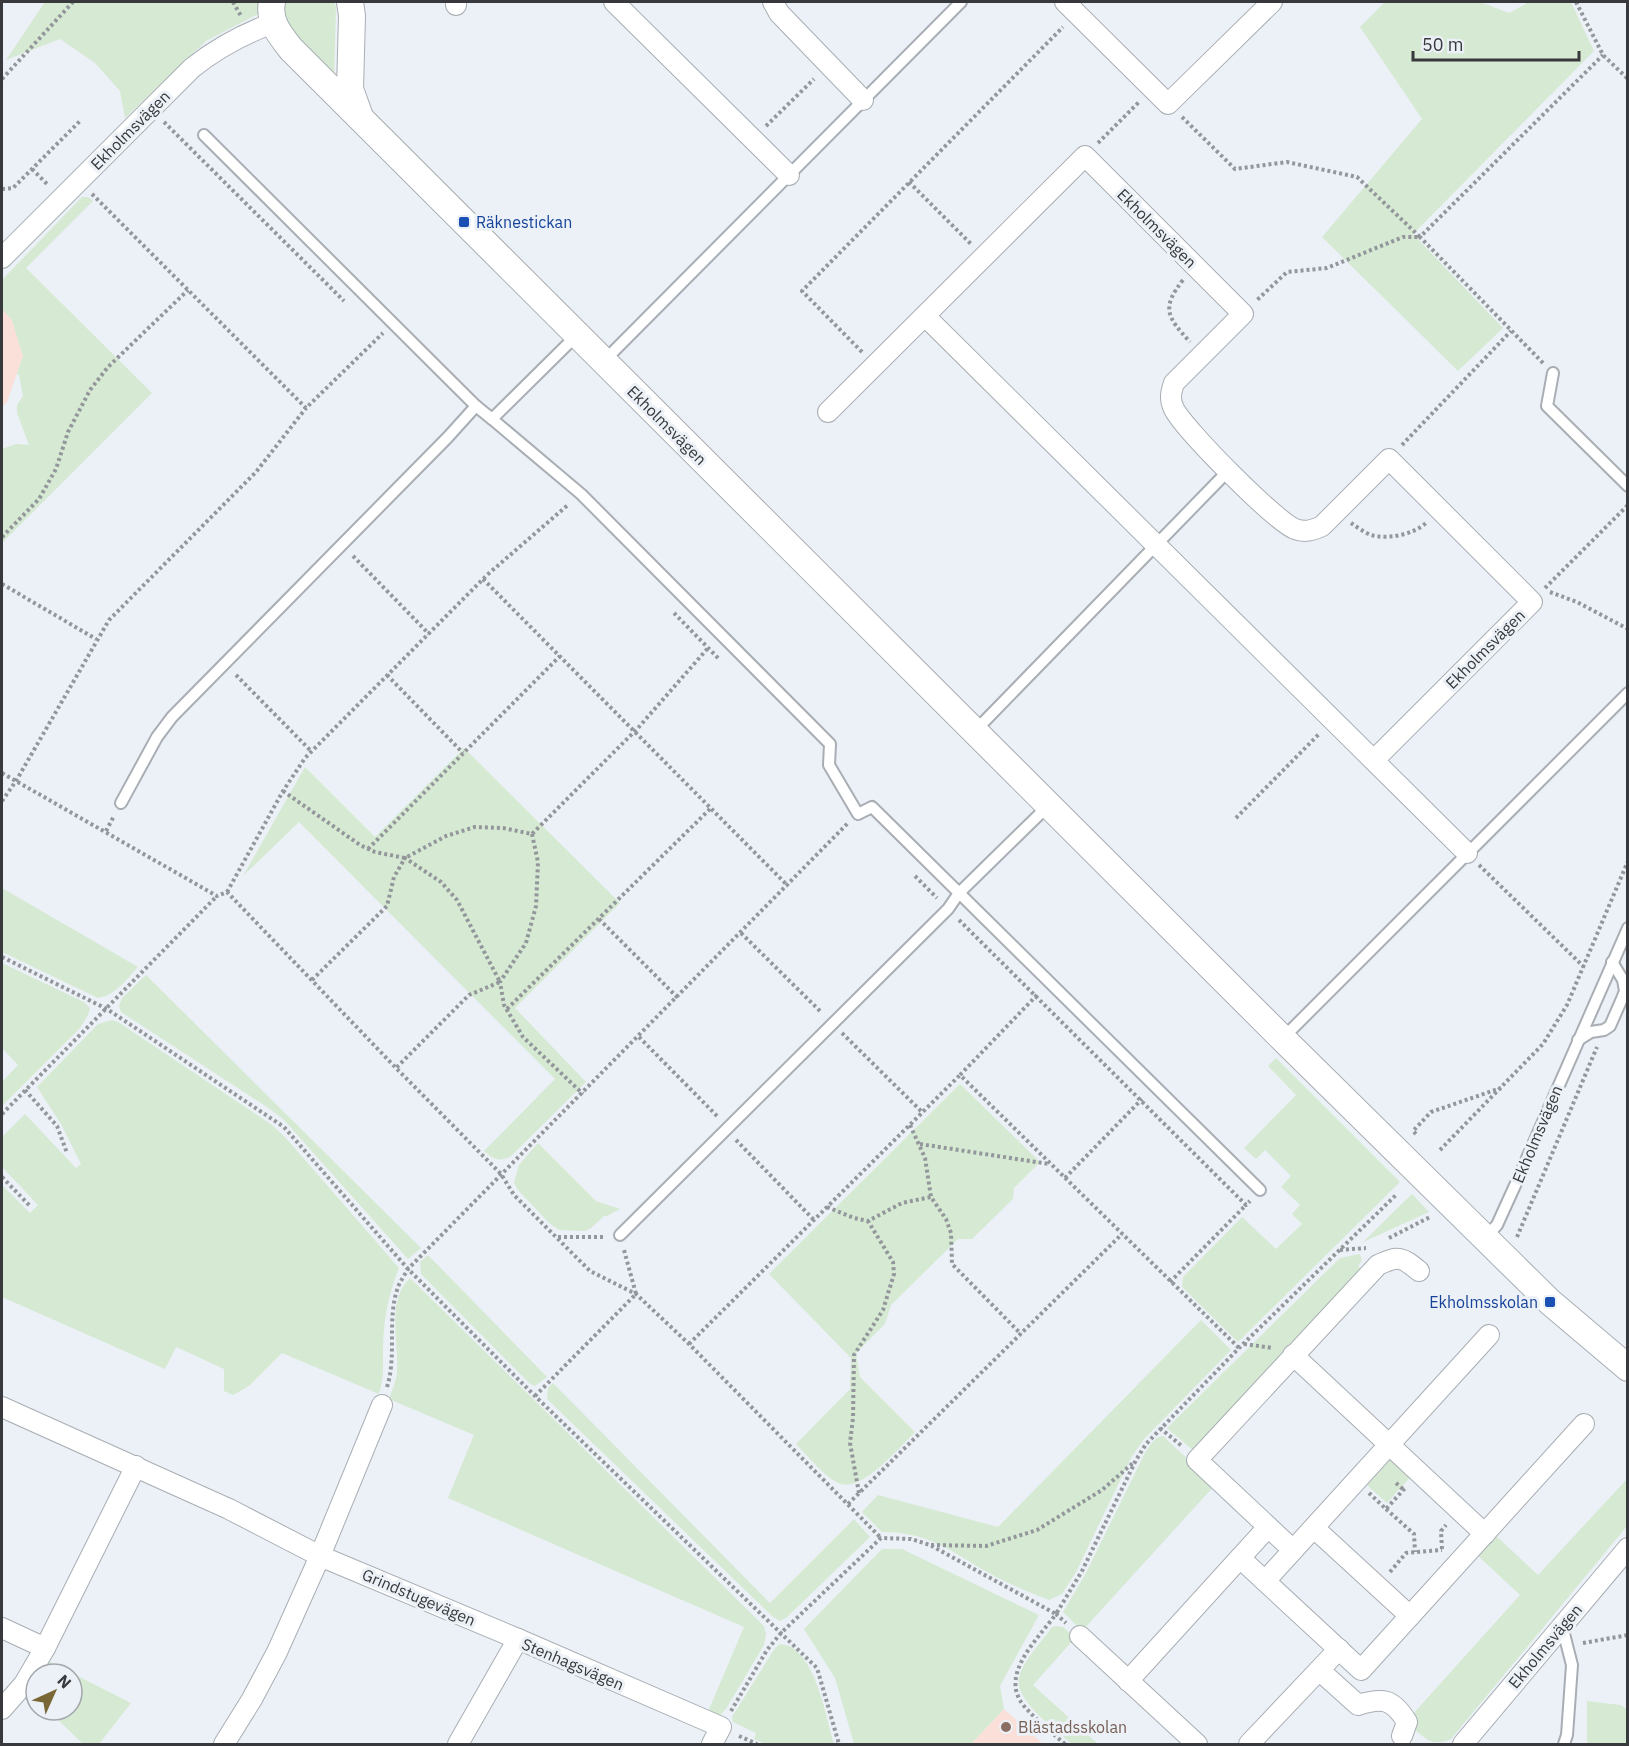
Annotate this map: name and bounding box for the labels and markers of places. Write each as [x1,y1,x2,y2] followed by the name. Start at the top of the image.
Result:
[476,212,572,232] place label: Räknestickan
[457,215,471,229] marker: Räknestickan
[1429,1292,1538,1312] place label: Ekholmsskolan
[1543,1295,1557,1309] marker: Ekholmsskolan
[1018,1717,1127,1737] place label: Blästadsskolan
[999,1720,1013,1734] marker: Blästadsskolan

